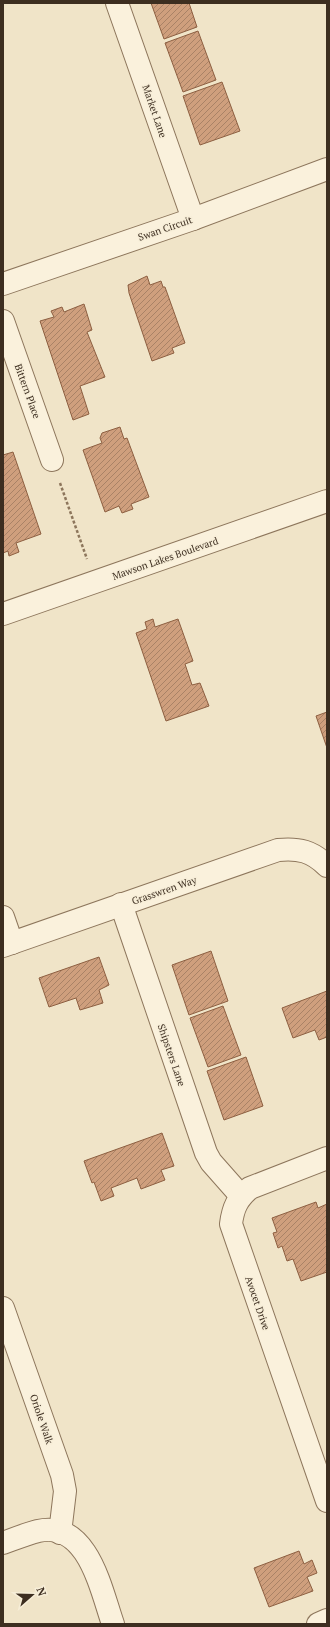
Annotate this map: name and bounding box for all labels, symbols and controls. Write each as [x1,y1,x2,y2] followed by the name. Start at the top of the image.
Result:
[139,83,170,139] street label: Market Lane
[136,213,194,244] street label: Swan Circuit
[12,362,43,420] street label: Bittern Place
[110,534,220,583] street label: Mawson Lakes Boulevard
[130,873,199,908] street label: Grasswren Way
[155,1022,188,1088] street label: Shipsters Lane
[242,1275,273,1332] street label: Avocet Drive
[27,1392,56,1447] street label: Oriole Walk
[12,1575,52,1615] north arrow
[33,1585,50,1599] text: N

